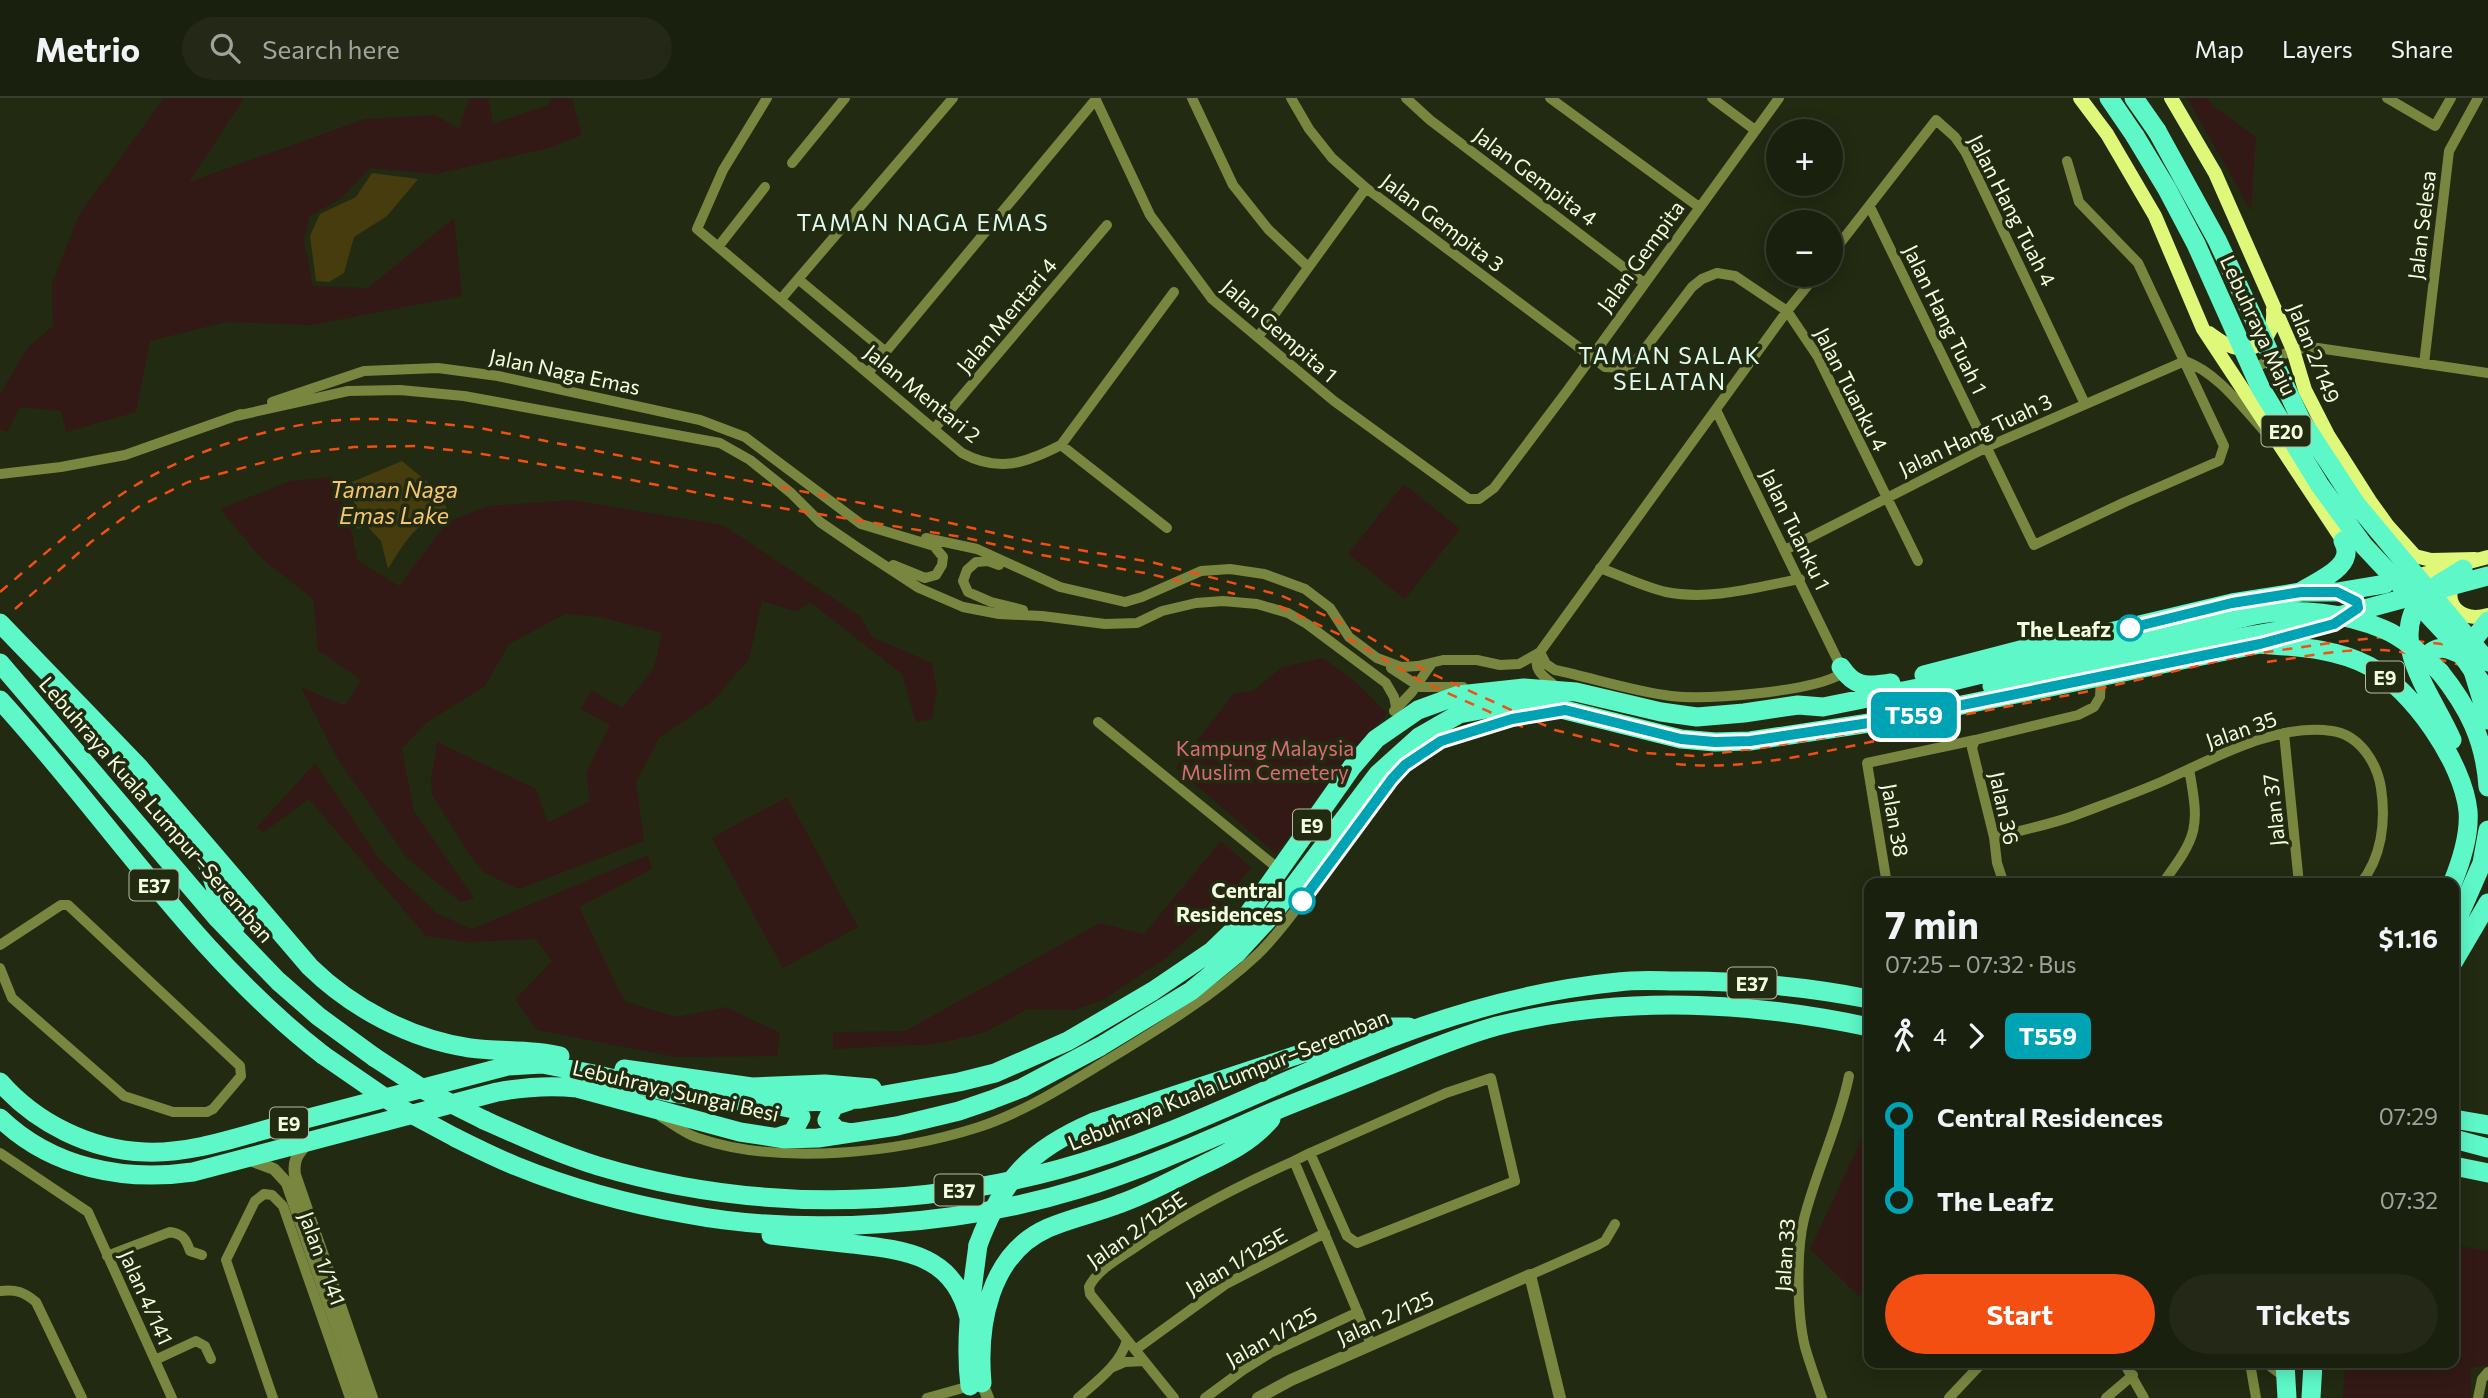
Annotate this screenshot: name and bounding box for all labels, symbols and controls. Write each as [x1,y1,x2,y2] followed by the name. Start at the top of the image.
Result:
[182,17,672,80] search box
[35,28,140,69] text: Metrio
[206,29,244,67] icon: search
[262,33,400,64] text: Search here
[2195,34,2244,63] text: Map
[2282,34,2353,63] text: Layers
[2391,34,2453,63] text: Share
[1766,119,1843,287] map controls
[1766,119,1843,196] button: +
[1469,121,1603,231] street label: Jalan Gempita 4
[1964,130,2062,290] street label: Jalan Hang Tuah 4
[1377,168,1509,276] street label: Jalan Gempita 3
[2402,169,2440,281] street label: Jalan Selesa
[1591,195,1689,317] street label: Jalan Gempita
[797,208,1049,236] district label: TAMAN NAGA EMAS
[1766,210,1843,287] button: −
[1899,240,1993,398] street label: Jalan Hang Tuah 1
[2216,251,2302,399] street label: Lebuhraya Maju
[951,252,1062,378] street label: Jalan Mentari 4
[1217,273,1343,387] street label: Jalan Gempita 1
[2284,300,2346,406] street label: Jalan 2/149
[1810,323,1894,455] street label: Jalan Tuanku 4
[860,339,986,447] street label: Jalan Mentari 2
[1578,341,1762,395] district label: TAMAN SALAK SELATAN
[487,343,643,399] street label: Jalan Naga Emas
[1894,388,2056,480] street label: Jalan Hang Tuah 3
[2262,416,2310,446] road number: E20
[1756,464,1836,594] street label: Jalan Tuanku 1
[330,475,458,529] water label: Taman Naga Emas Lake
[2117,615,2143,641] marker: The Leafz
[2016,616,2111,641] place label: The Leafz
[2366,662,2404,692] road number: E9
[35,671,279,947] street label: Lebuhraya Kuala Lumpur–Seremban
[1865,692,1963,738] line badge: T559
[1885,700,1943,729] text: T559
[2202,705,2280,753] street label: Jalan 35
[1176,735,1354,784] park label: Kampung Malaysia Muslim Cemetery
[1985,769,2025,847] street label: Jalan 36
[2257,773,2289,847] street label: Jalan 37
[1877,781,1915,859] street label: Jalan 38
[1293,810,1331,840] road number: E9
[130,870,178,900] road number: E37
[1176,877,1283,926] place label: Central Residences
[1289,888,1315,914] marker: Central Residences
[1885,900,1979,947] text: 7 min
[2379,922,2438,953] text: $1.16
[1885,950,2077,978] text: 07:25 – 07:32 · Bus
[1728,968,1776,998] road number: E37
[1064,1003,1392,1155] street label: Lebuhraya Kuala Lumpur–Seremban
[1885,1017,1923,1055] icon: walk
[1957,1017,1995,1055] icon: forward
[2019,1021,2077,1050] text: T559
[1933,1022,1947,1050] text: 4
[570,1054,782,1126] street label: Lebuhraya Sungai Besi
[1937,1101,2163,1132] text: Central Residences
[2379,1102,2438,1130] text: 07:29
[270,1107,308,1138] road number: E9
[934,1174,984,1206] road number: E37
[1937,1185,2054,1216] text: The Leafz
[1081,1186,1191,1272] street label: Jalan 2/125E
[2380,1186,2438,1214] text: 07:32
[295,1208,351,1308] street label: Jalan 1/141
[1769,1218,1799,1292] street label: Jalan 33
[1181,1222,1291,1300] street label: Jalan 1/125E
[115,1246,179,1348] street label: Jalan 4/141
[1885,1274,2155,1354] button: Start
[2169,1274,2438,1354] button: Tickets
[1333,1285,1437,1349] street label: Jalan 2/125
[1221,1301,1321,1371] street label: Jalan 1/125

